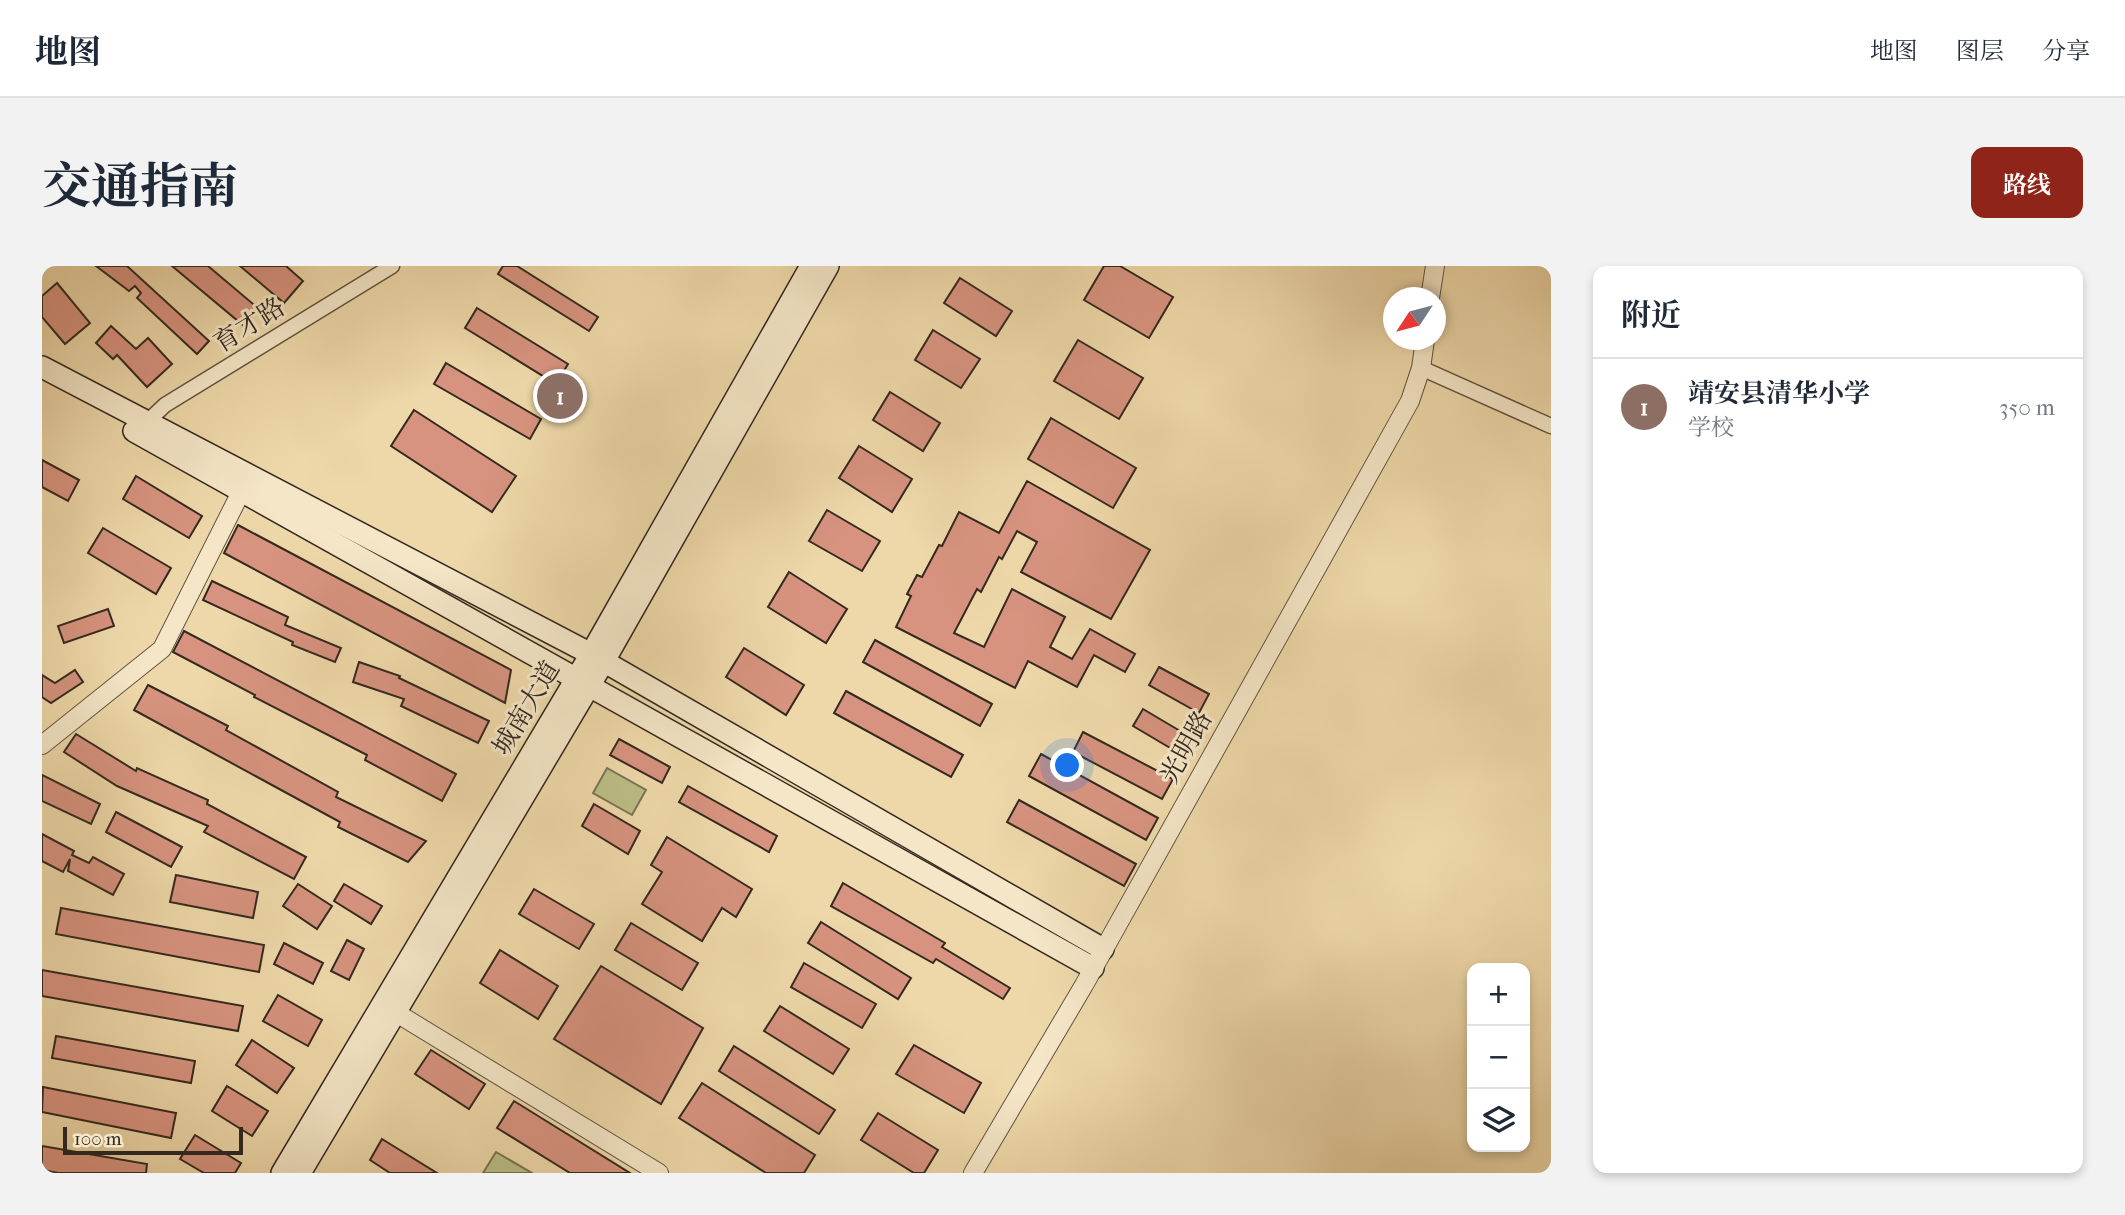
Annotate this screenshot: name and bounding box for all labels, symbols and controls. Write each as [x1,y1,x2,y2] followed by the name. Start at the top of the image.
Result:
[35,33,101,72] text: 地图
[1870,37,1918,65] text: 地图
[1956,37,2004,65] text: 图层
[2042,37,2090,65] text: 分享
[1971,147,2083,218] button: 路线
[42,158,238,216] text: 交通指南
[1383,287,1446,350] north arrow
[208,291,290,359] street label: 育才路
[1621,298,1681,333] text: 附近
[537,370,583,422] pin: 1
[1688,378,1870,409] text: 靖安县清华小学
[1640,394,1648,421] text: 1
[1999,394,2055,421] text: 350 m
[1688,414,1734,441] text: 学校
[486,655,566,761] street label: 城南大道
[1154,705,1218,789] street label: 光明路
[1050,748,1084,782] your location
[1467,963,1530,1152] map controls
[1467,963,1530,1026] button: +
[1467,1026,1530,1089] button: −
[1467,1089,1530,1152] button: layers
[63,1124,243,1156] scale bar
[74,1128,122,1150] text: 100 m

